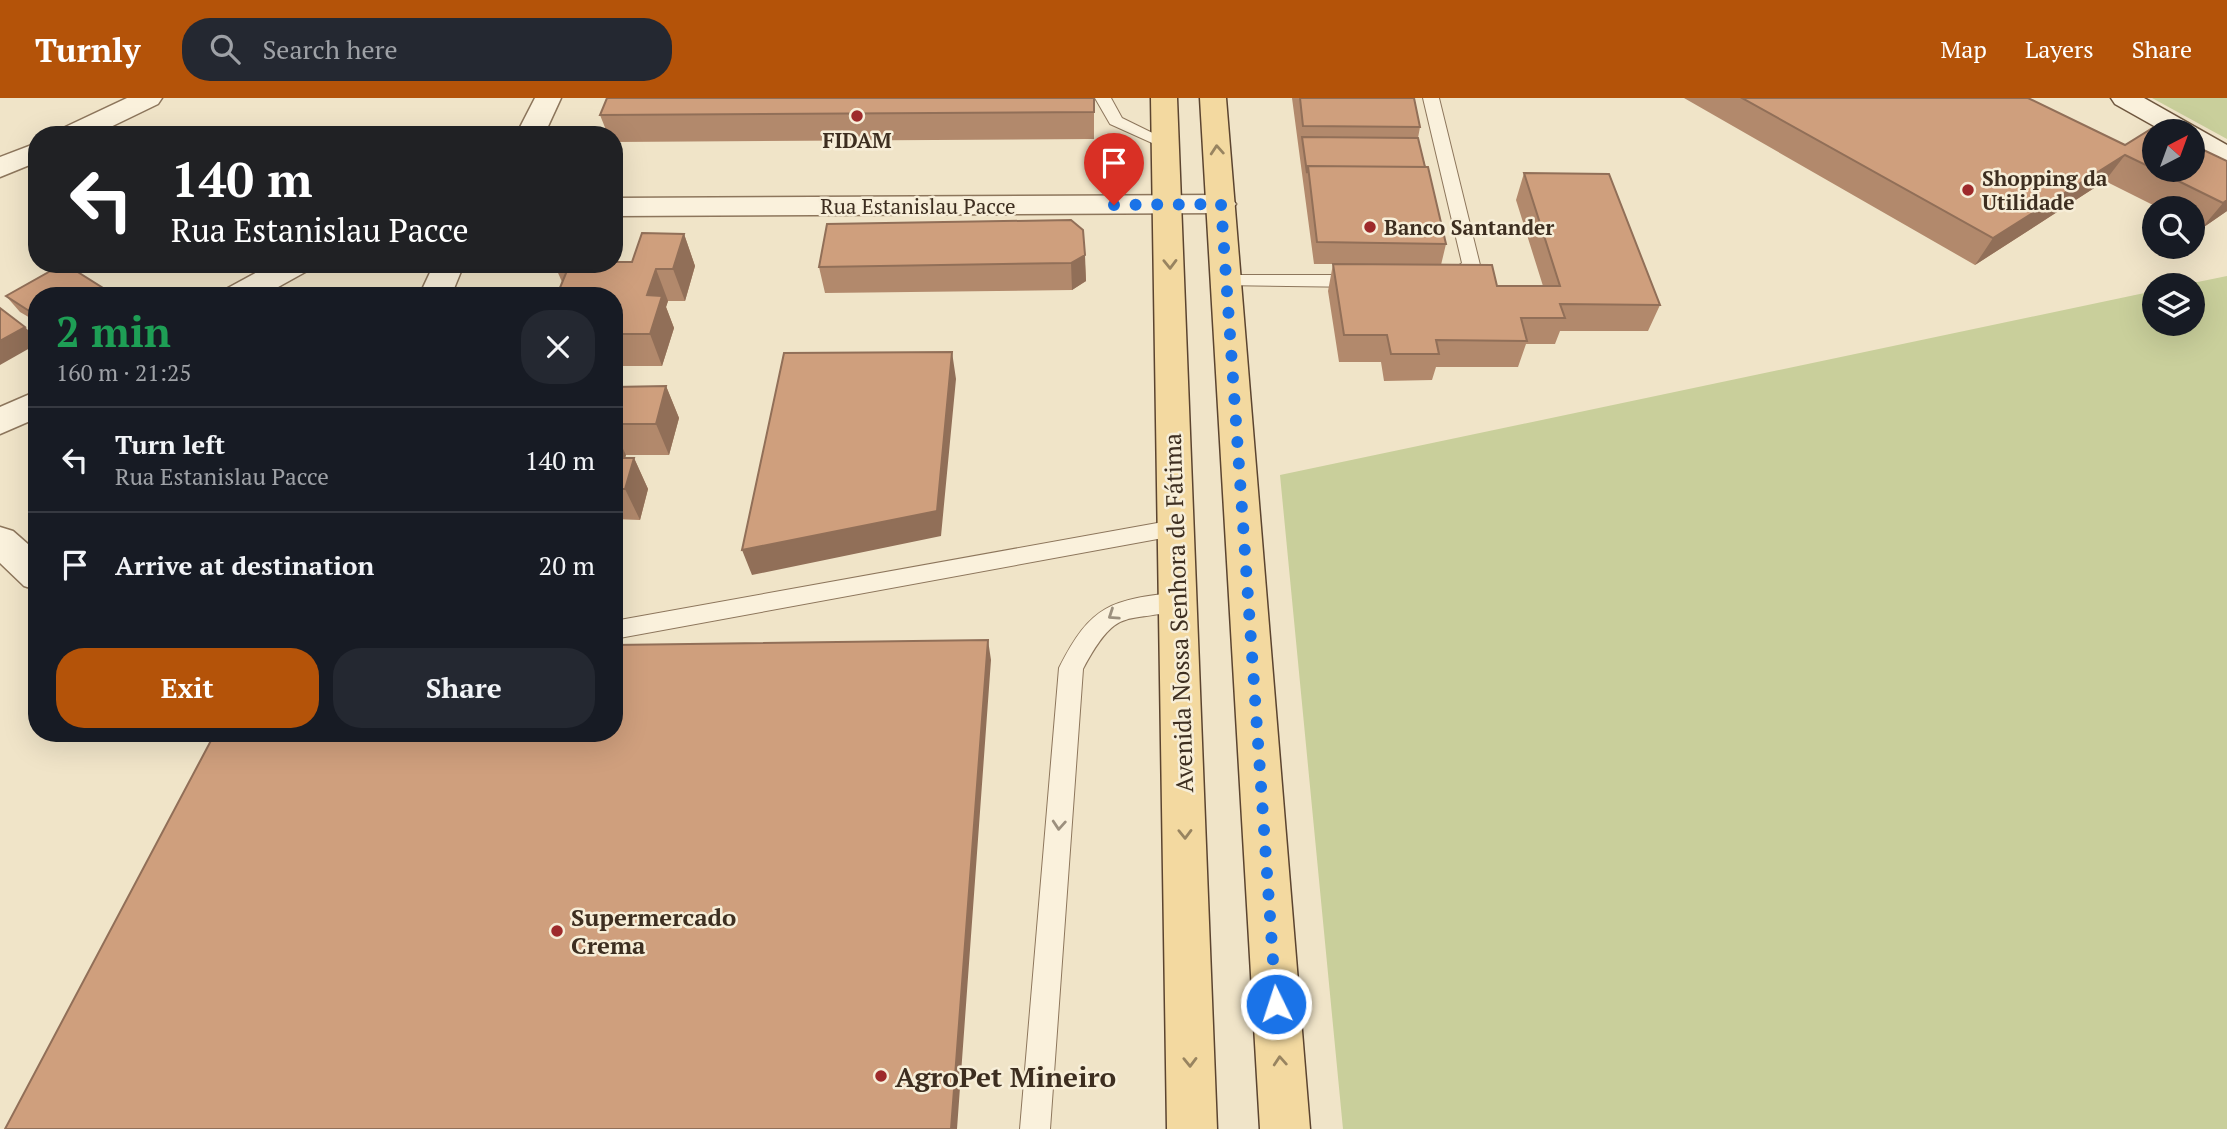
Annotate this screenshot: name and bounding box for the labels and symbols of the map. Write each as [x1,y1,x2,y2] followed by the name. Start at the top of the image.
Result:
[849,108,865,124] marker: FIDAM
[2142,119,2205,182] north arrow
[822,126,892,154] place label: FIDAM
[1084,133,1144,205] pin
[1210,144,1225,155] one-way arrow
[1982,164,2108,216] place label: Shopping da Utilidade
[1960,182,1976,198] marker: Shopping da Utilidade
[820,192,1016,220] street label: Rua Estanislau Pacce
[1384,213,1554,241] place label: Banco Santander
[1362,219,1378,235] marker: Banco Santander
[1162,259,1178,270] one-way arrow
[1156,433,1200,793] street label: Avenida Nossa Senhora de Fátima
[1108,606,1121,619] one-way arrow
[1051,820,1066,831] one-way arrow
[1177,829,1192,840] one-way arrow
[571,901,736,961] place label: Supermercado Crema
[549,923,565,939] marker: Supermercado Crema
[1239,967,1313,1041] position arrow
[1273,1055,1288,1066] one-way arrow
[1182,1057,1198,1068] one-way arrow
[895,1058,1116,1095] place label: AgroPet Mineiro
[873,1068,889,1084] marker: AgroPet Mineiro

